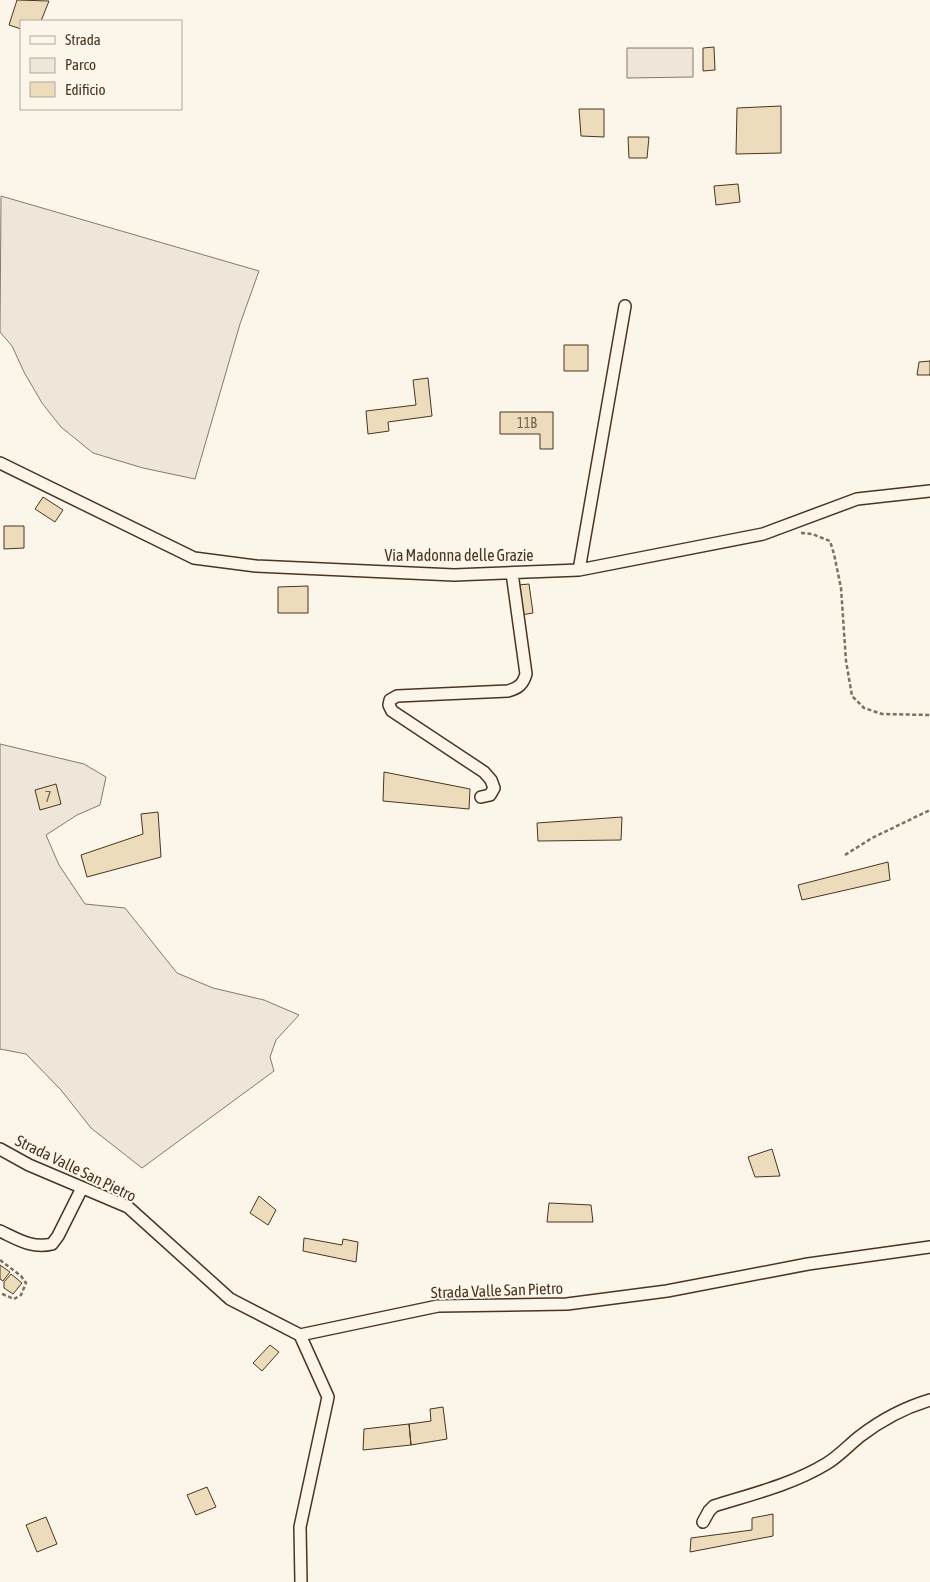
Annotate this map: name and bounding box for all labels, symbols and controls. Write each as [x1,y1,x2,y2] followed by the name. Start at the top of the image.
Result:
[20,20,182,110] legend
[65,31,101,48] text: Strada
[65,56,96,73] text: Parco
[65,81,106,98] text: Edificio
[517,415,537,431] house number: 11B
[384,546,534,564] street label: Via Madonna delle Grazie
[45,789,51,805] house number: 7
[13,1131,139,1205] street label: Strada Valle San Pietro
[431,1279,563,1301] street label: Strada Valle San Pietro

